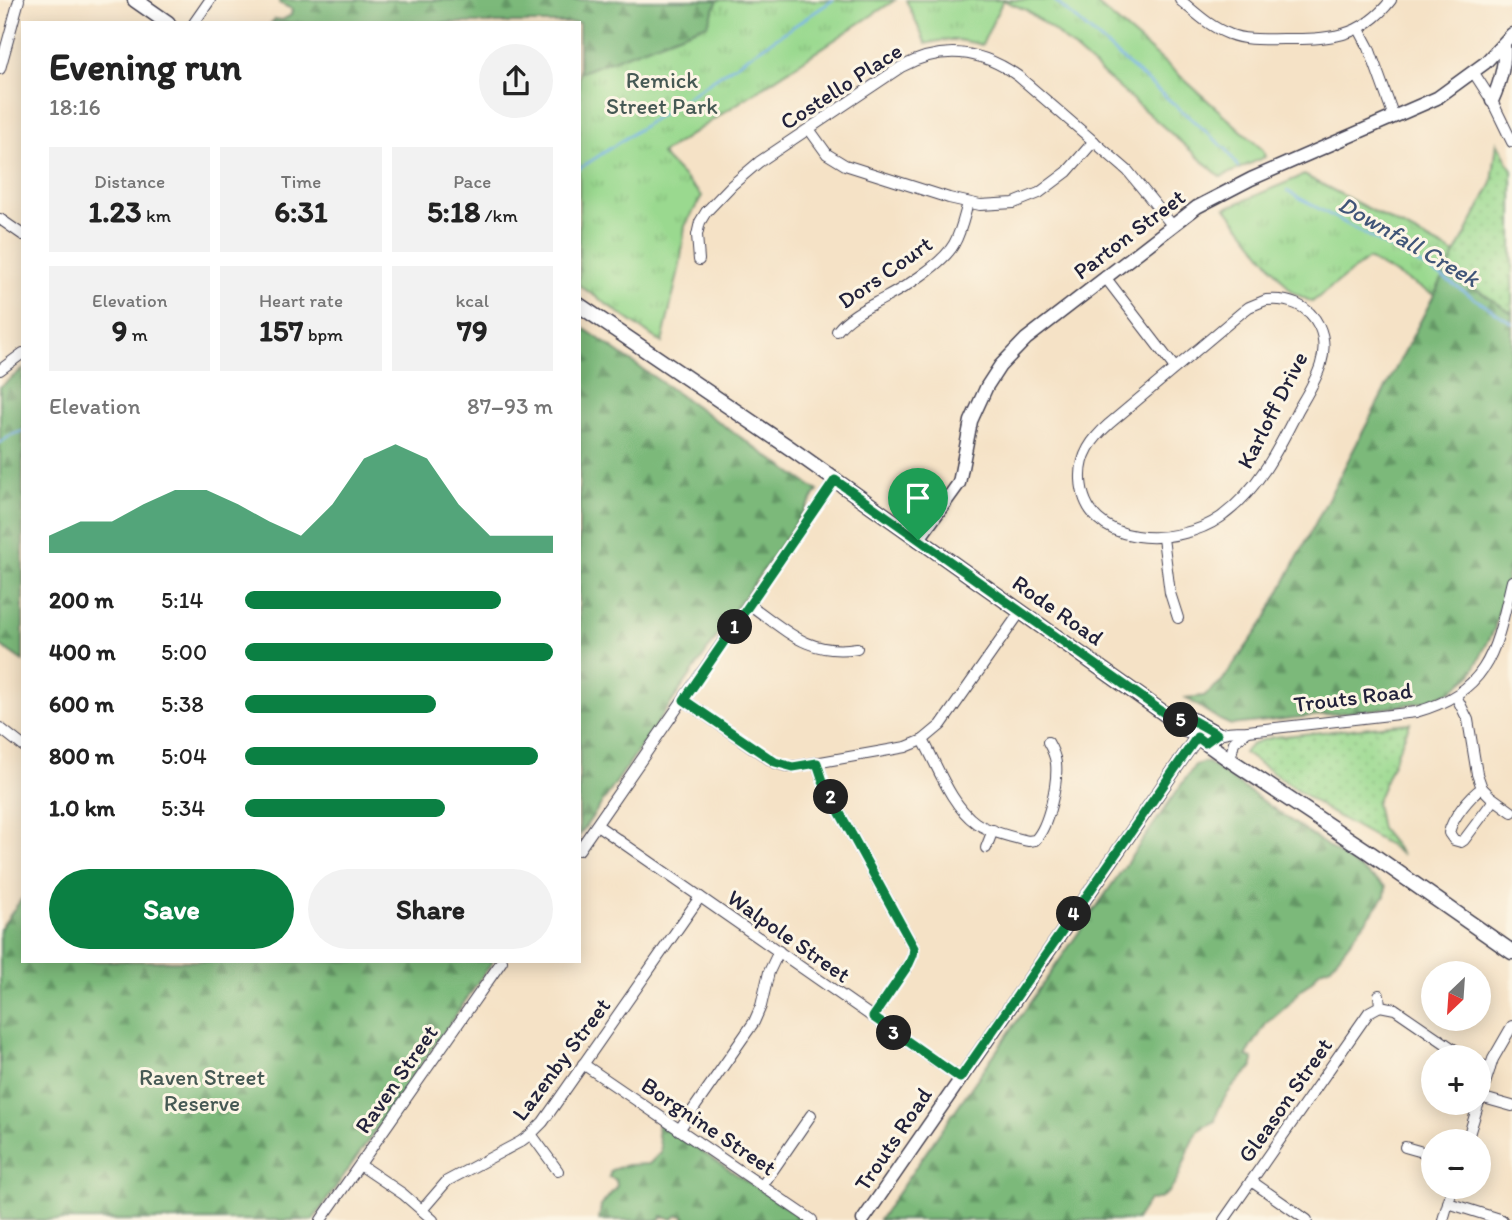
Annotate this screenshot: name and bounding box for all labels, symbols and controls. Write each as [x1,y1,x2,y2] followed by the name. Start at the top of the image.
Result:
[775,36,907,136] street label: Costello Place
[49,44,242,90] text: Evening run
[479,44,553,118] button: share
[606,66,718,120] park label: Remick Street Park
[49,93,101,121] text: 18:16
[94,170,165,193] text: Distance
[281,170,321,193] text: Time
[453,170,491,193] text: Pace
[1067,183,1191,285] street label: Parton Street
[1334,189,1486,294] water label: Downfall Creek
[88,193,142,230] text: 1.23
[274,193,328,230] text: 6:31
[427,193,480,230] text: 5:18
[142,204,171,227] text: km
[480,204,518,227] text: /km
[832,229,938,315] street label: Dors Court
[92,289,167,312] text: Elevation
[259,289,343,312] text: Heart rate
[455,289,489,312] text: kcal
[112,312,127,349] text: 9
[259,312,304,349] text: 157
[457,312,488,349] text: 79
[127,323,148,346] text: m
[304,323,343,346] text: bpm
[1231,347,1313,473] street label: Karloff Drive
[49,392,140,420] text: Elevation
[467,392,553,420] text: 87–93 m
[888,468,948,540] pin
[899,479,937,517] icon: arrive
[1007,569,1109,651] street label: Rode Road
[49,586,114,614] text: 200 m
[161,586,203,614] text: 5:14
[718,610,752,644] pin: 1
[730,615,739,638] text: 1
[49,638,116,666] text: 400 m
[161,638,207,666] text: 5:00
[1292,676,1414,718] street label: Trouts Road
[49,690,114,718] text: 600 m
[161,690,204,718] text: 5:38
[1164,702,1198,738] pin: 5
[1176,708,1185,731] text: 5
[49,742,114,770] text: 800 m
[161,742,207,770] text: 5:04
[814,780,848,814] pin: 2
[826,785,836,808] text: 2
[49,794,115,822] text: 1.0 km
[161,794,205,822] text: 5:34
[49,869,294,949] button: Save
[308,869,553,949] button: Share
[722,883,856,989] street label: Walpole Street
[1056,897,1092,932] pin: 4
[1068,902,1079,925] text: 4
[1421,961,1491,1031] north arrow
[1421,961,1491,1199] map controls
[506,992,616,1126] street label: Lazenby Street
[876,1016,912,1050] pin: 3
[348,1019,444,1139] street label: Raven Street
[888,1021,899,1044] text: 3
[1232,1032,1338,1168] street label: Gleason Street
[1421,1045,1491,1115] button: +
[139,1063,265,1117] park label: Raven Street Reserve
[636,1071,782,1181] street label: Borgnine Street
[848,1082,938,1196] street label: Trouts Road
[1421,1129,1491,1199] button: −

